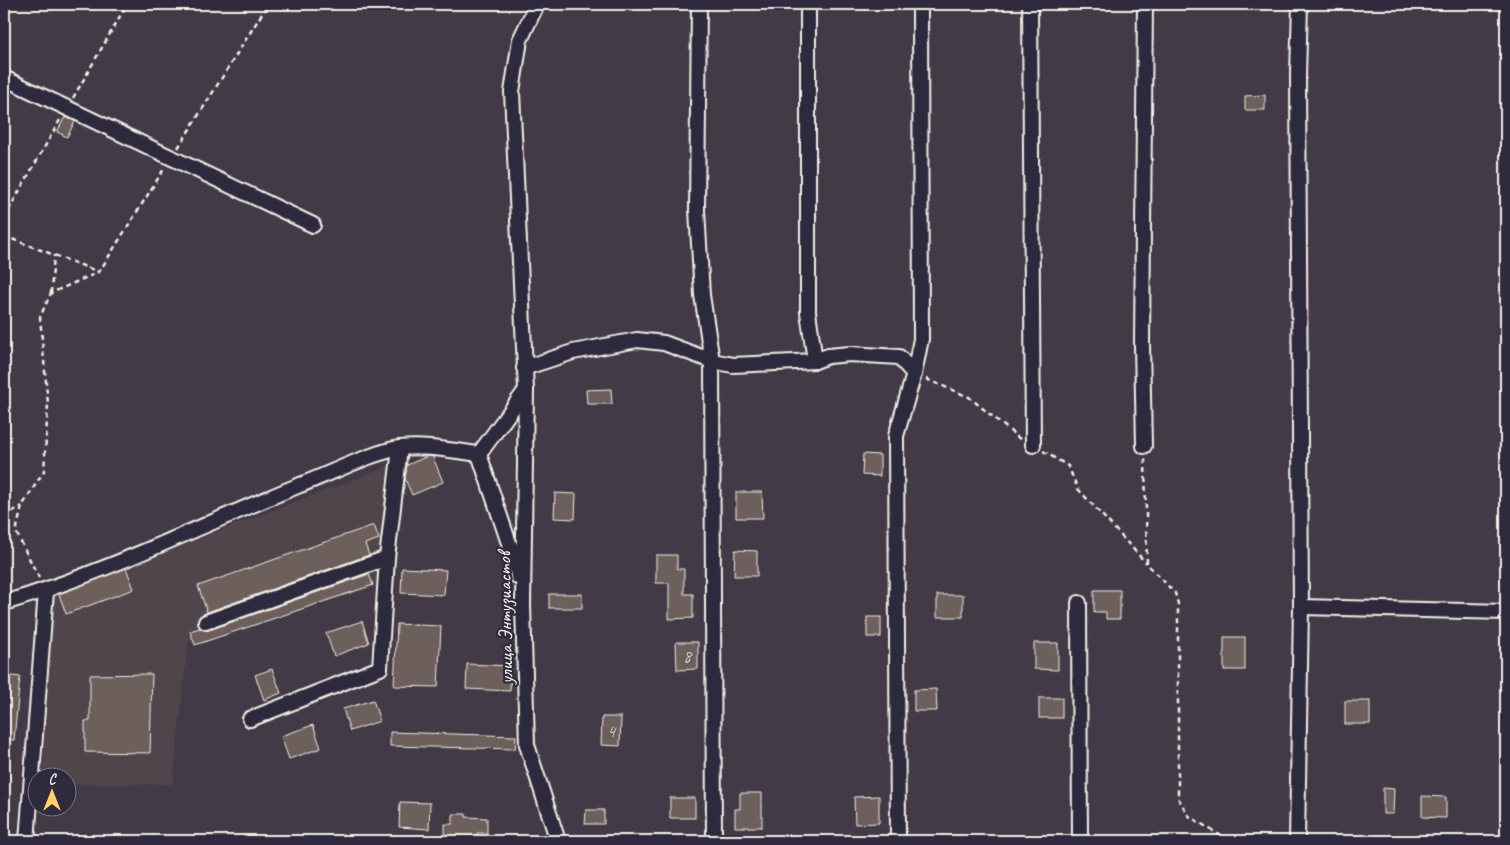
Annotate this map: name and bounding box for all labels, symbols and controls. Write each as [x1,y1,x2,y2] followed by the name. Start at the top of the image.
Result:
[491,548,519,685] street label: улица Энтузиастов
[683,645,693,667] house number: 8
[607,720,617,742] house number: 4
[28,768,78,818] north arrow
[49,771,58,788] text: С

